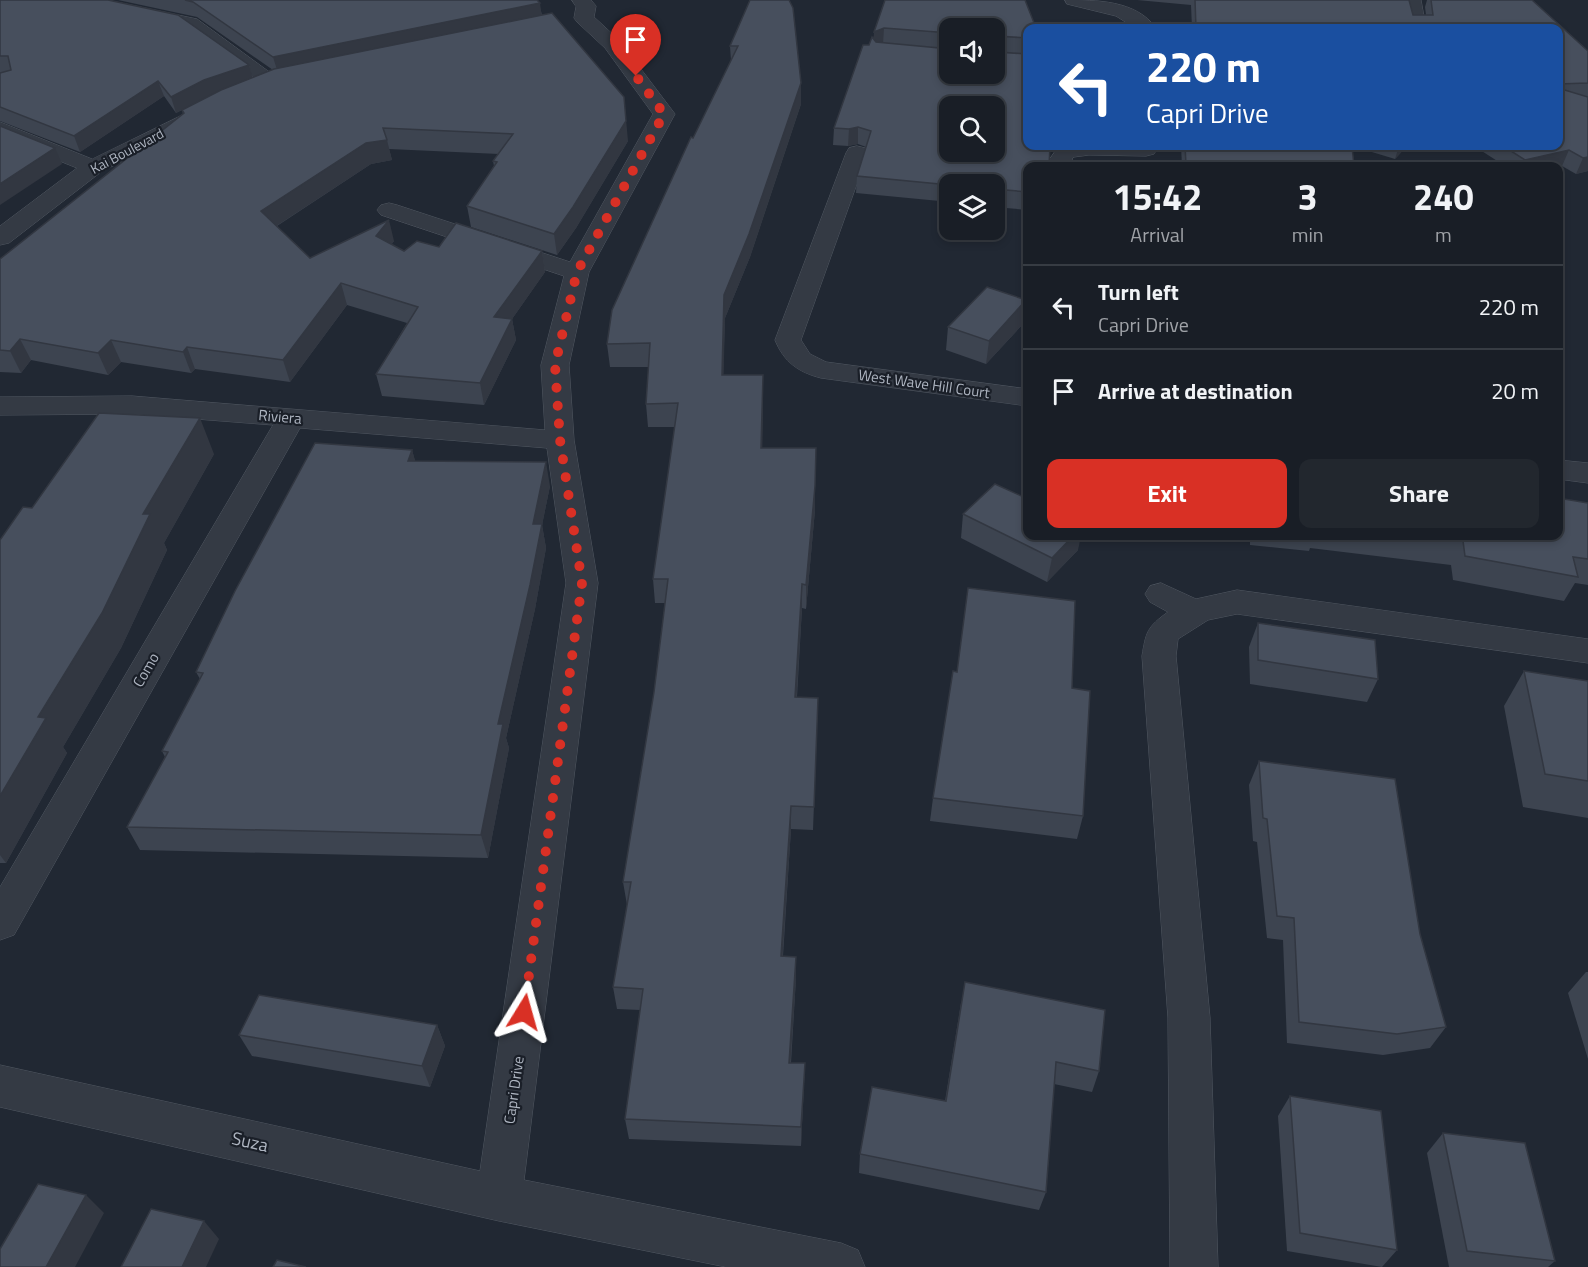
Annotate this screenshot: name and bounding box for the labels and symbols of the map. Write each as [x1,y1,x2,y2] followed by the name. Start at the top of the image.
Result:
[610,14,661,76] pin
[86,122,167,179] street label: Kai Boulevard
[857,363,992,404] street label: West Wave Hill Court
[257,403,303,430] street label: Riviera
[127,648,165,691] street label: Como
[492,980,556,1044] position arrow
[497,1055,530,1125] street label: Capri Drive
[229,1124,271,1159] street label: Suza

